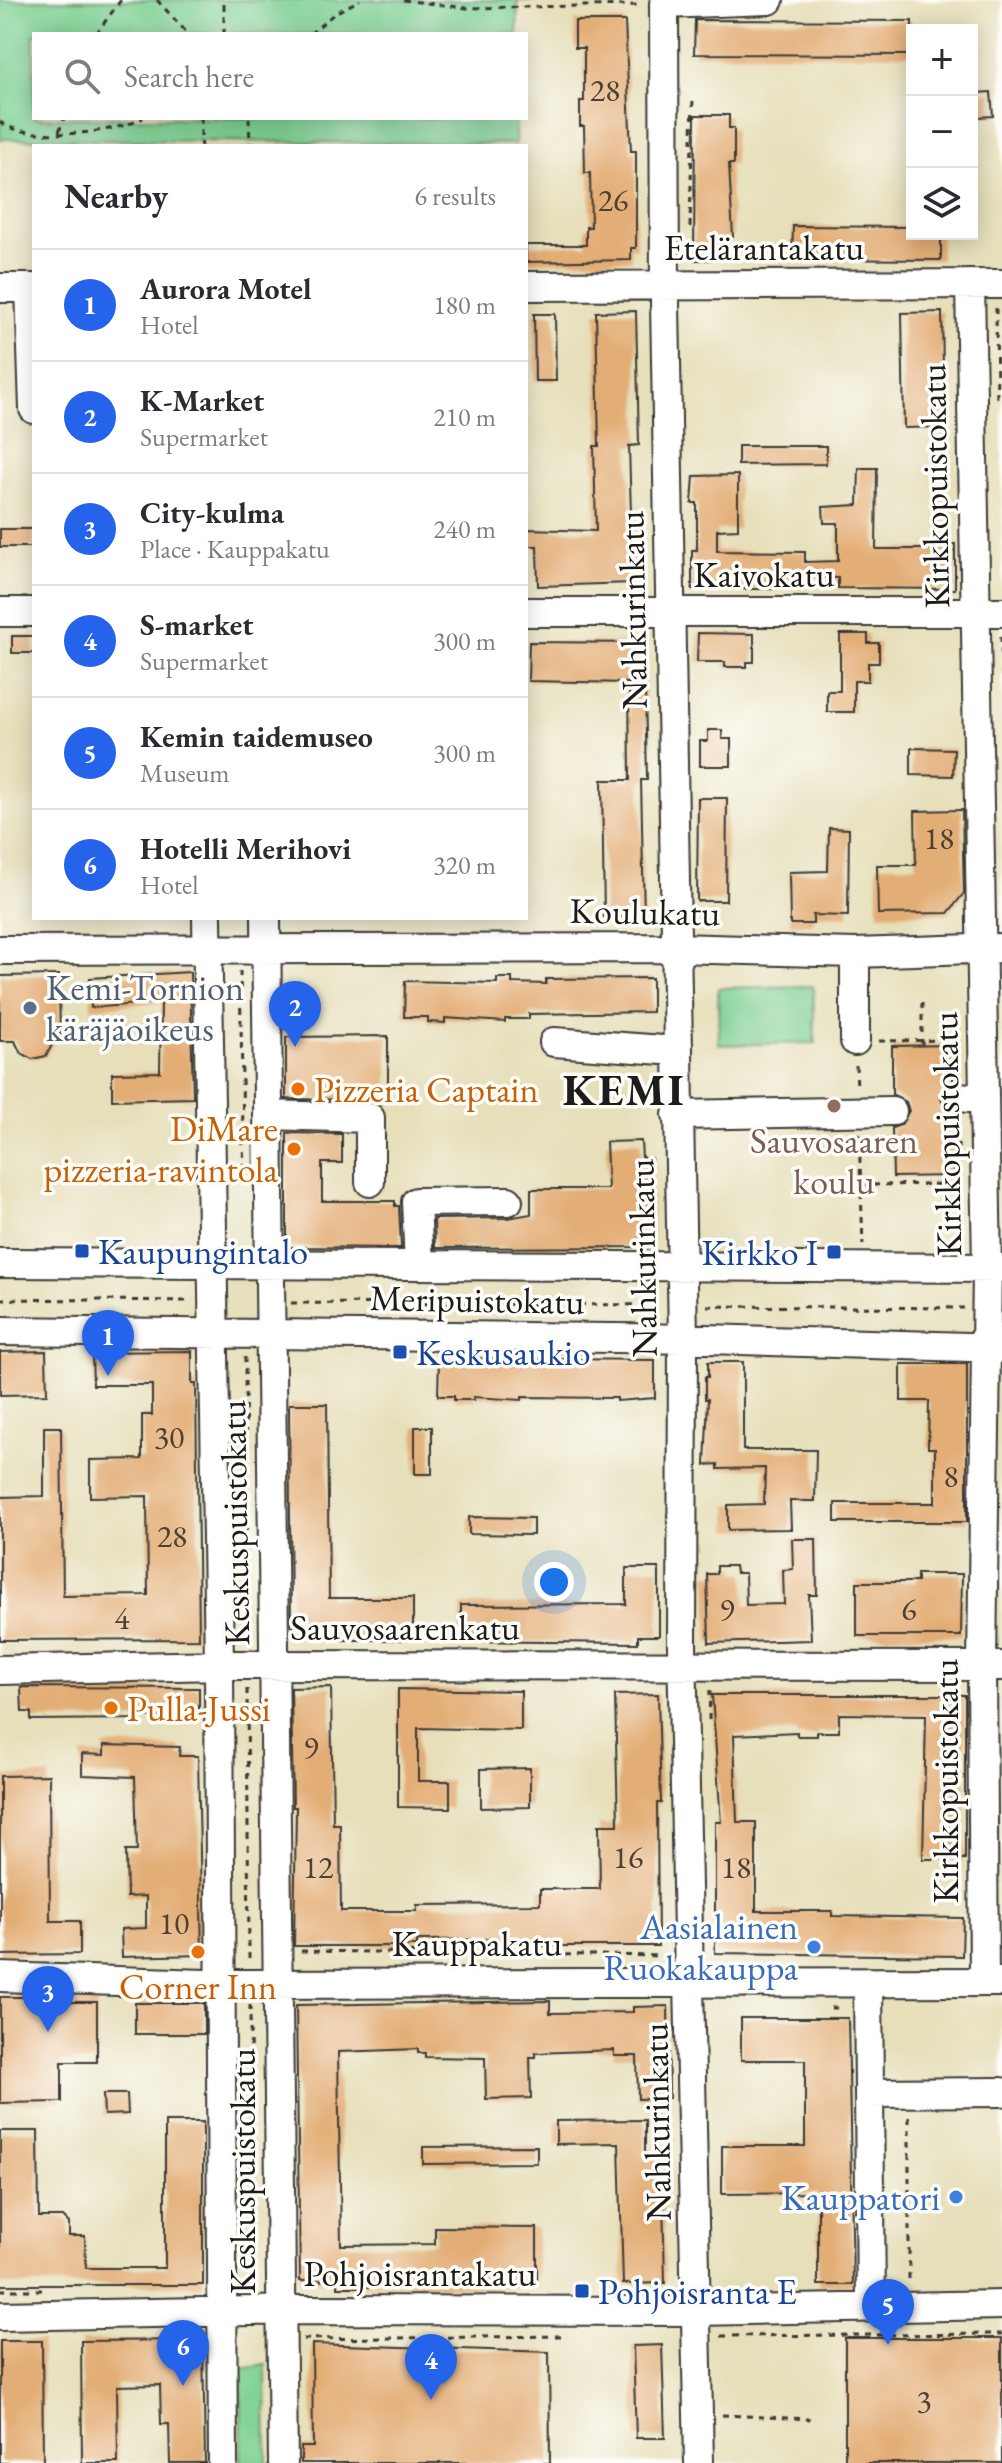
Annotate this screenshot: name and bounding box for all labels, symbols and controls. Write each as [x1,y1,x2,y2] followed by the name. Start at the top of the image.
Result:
[906,24,978,240] map controls
[906,24,978,96] button: +
[32,32,528,120] search box
[60,54,104,98] icon: search
[124,57,254,96] text: Search here
[590,69,620,111] house number: 28
[906,96,978,168] button: −
[906,168,978,240] button: layers
[64,174,168,218] text: Nearby
[415,179,496,213] text: 6 results
[598,179,628,221] house number: 26
[664,224,864,271] street label: Etelärantakatu
[140,269,312,308] text: Aurora Motel
[83,288,97,322] text: 1
[433,288,496,322] text: 180 m
[140,308,198,342] text: Hotel
[909,363,960,609] street label: Kirkkopuistokatu
[140,381,264,420] text: K-Market
[83,400,97,434] text: 2
[433,400,496,434] text: 210 m
[140,420,268,454] text: Supermarket
[140,493,284,532] text: City-kulma
[607,510,658,710] street label: Nahkurinkatu
[83,512,97,546] text: 3
[433,512,496,546] text: 240 m
[140,532,330,566] text: Place · Kauppakatu
[693,551,835,598] street label: Kaivokatu
[140,605,254,644] text: S-market
[83,624,97,658] text: 4
[433,624,496,658] text: 300 m
[140,644,268,678] text: Supermarket
[140,717,373,756] text: Kemin taidemuseo
[83,736,97,770] text: 5
[433,736,496,770] text: 300 m
[140,756,230,790] text: Museum
[924,817,954,859] house number: 18
[140,829,351,868] text: Hotelli Merihovi
[83,848,97,882] text: 6
[433,848,496,882] text: 320 m
[140,868,198,902] text: Hotel
[569,887,721,936] street label: Koulukatu
[46,964,244,1052] place label: Kemi-Tornion käräjäoikeus
[269,981,321,1047] pin: 2
[21,999,39,1017] marker: Kemi-Tornion käräjäoikeus
[921,1011,972,1257] street label: Kirkkopuistokatu
[562,1061,686,1118] district label: KEMI
[314,1066,538,1113] place label: Pizzeria Captain
[289,1080,307,1098] marker: Pizzeria Captain
[825,1097,843,1115] marker: Sauvosaaren koulu
[43,1105,279,1193] place label: DiMare pizzeria-ravintola
[750,1117,918,1205] place label: Sauvosaaren koulu
[285,1140,303,1158] marker: DiMare pizzeria-ravintola
[617,1158,668,1358] street label: Nahkurinkatu
[98,1228,308,1275] place label: Kaupungintalo
[702,1229,818,1276] place label: Kirkko I
[73,1242,91,1260] marker: Kaupungintalo
[825,1243,843,1261] marker: Kirkko I
[369,1274,585,1325] street label: Meripuistokatu
[82,1310,134,1376] pin: 1
[416,1329,591,1376] place label: Keskusaukio
[391,1343,409,1361] marker: Keskusaukio
[209,1400,260,1646] street label: Keskuspuistokatu
[154,1416,184,1458] house number: 30
[943,1455,959,1497] house number: 8
[157,1515,187,1557] house number: 28
[534,1562,574,1602] your location
[719,1588,735,1630] house number: 9
[901,1588,917,1630] house number: 6
[114,1597,130,1639] house number: 4
[290,1604,520,1651] street label: Sauvosaarenkatu
[922,1658,969,1904] street label: Kirkkopuistokatu
[127,1685,271,1732] place label: Pulla-Jussi
[102,1699,120,1717] marker: Pulla-Jussi
[303,1726,319,1768] house number: 9
[613,1836,643,1878] house number: 16
[303,1846,334,1888] house number: 12
[721,1846,751,1888] house number: 18
[159,1902,189,1944] house number: 10
[604,1903,799,1991] place label: Aasialainen Ruokakauppa
[392,1920,562,1967] street label: Kauppakatu
[805,1938,823,1956] marker: Aasialainen Ruokakauppa
[189,1943,207,1961] marker: Corner Inn
[119,1963,277,2010] place label: Corner Inn
[22,1966,74,2032] pin: 3
[631,2022,682,2222] street label: Nahkurinkatu
[219,2048,266,2294] street label: Keskuspuistokatu
[781,2174,940,2221] place label: Kauppatori
[947,2188,965,2206] marker: Kauppatori
[304,2250,536,2297] street label: Pohjoisrantakatu
[598,2268,797,2315] place label: Pohjoisranta E
[862,2279,914,2345] pin: 5
[573,2282,591,2300] marker: Pohjoisranta E
[157,2320,209,2386] pin: 6
[405,2334,457,2400] pin: 4
[916,2380,932,2422] house number: 3

